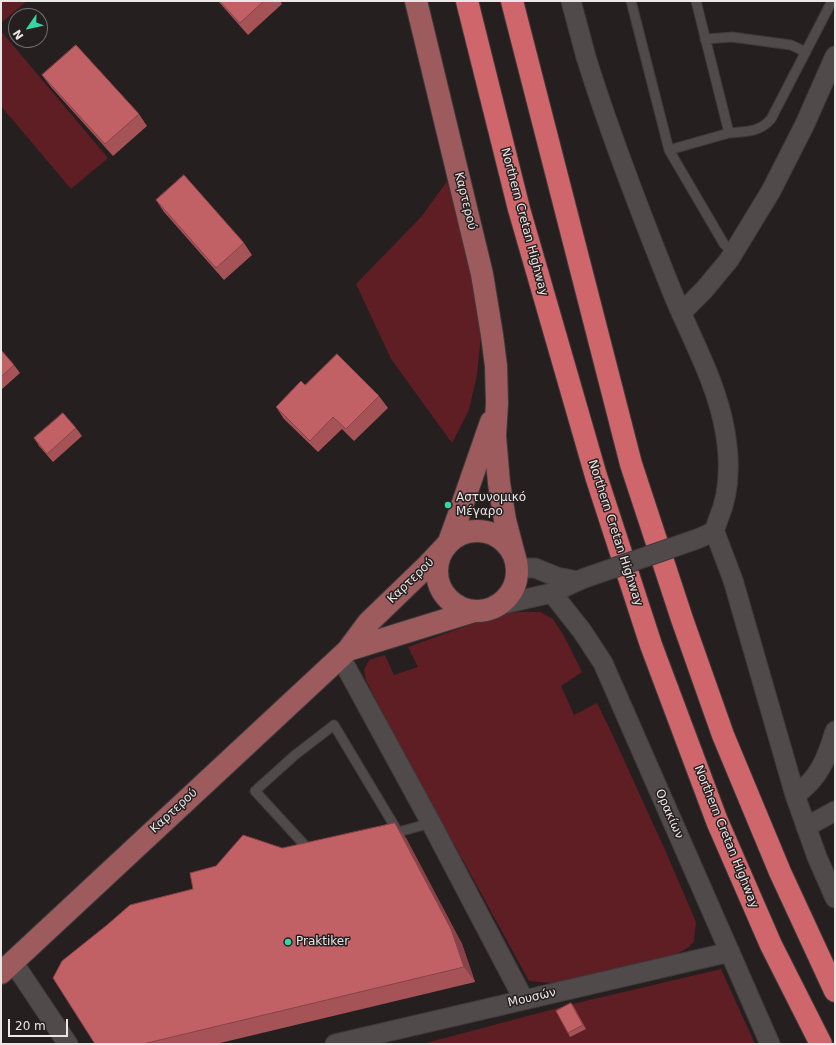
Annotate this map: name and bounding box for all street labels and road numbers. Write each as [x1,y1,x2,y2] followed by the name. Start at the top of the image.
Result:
[497,146,551,298] street label: Northern Cretan Highway
[451,171,479,231] street label: Καρτερού
[585,458,645,608] street label: Northern Cretan Highway
[385,555,437,607] street label: Καρτερού
[691,763,761,911] street label: Northern Cretan Highway
[148,786,200,836] street label: Καρτερού
[652,787,686,841] street label: Ορακίων
[507,985,557,1011] street label: Μουσών

